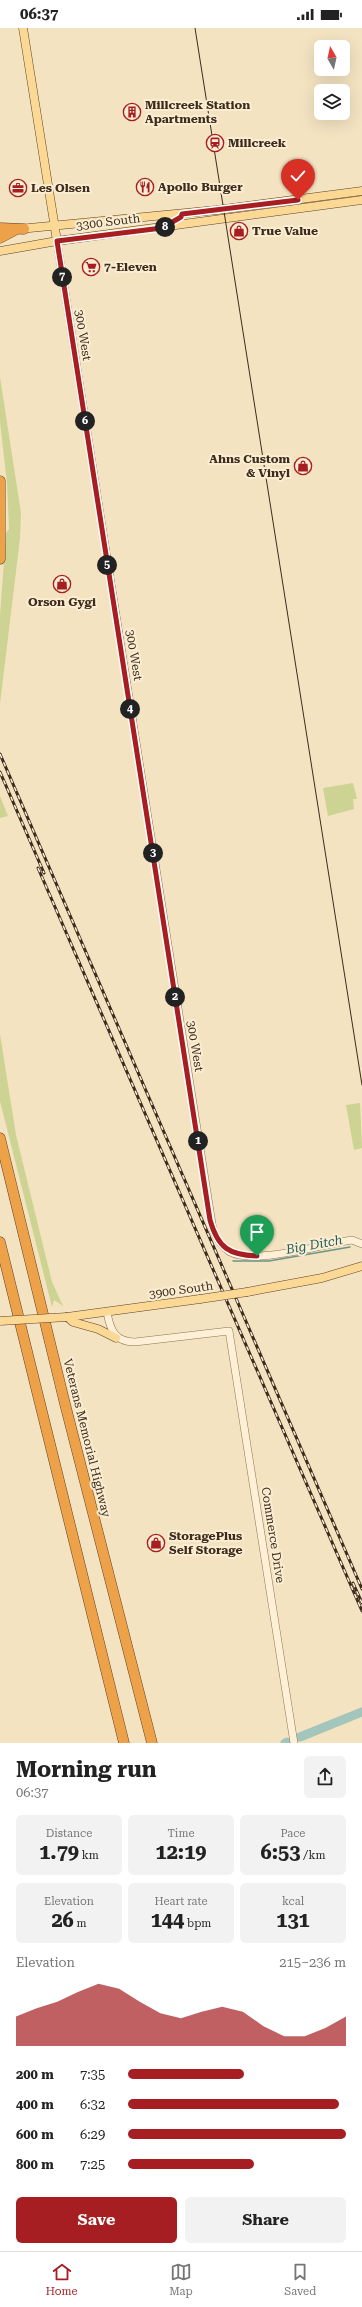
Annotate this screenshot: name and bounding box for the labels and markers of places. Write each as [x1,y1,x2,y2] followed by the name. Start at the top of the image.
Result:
[145,98,250,126] place label: Millcreek Station Apartments
[122,102,142,122] building icon: Millcreek Station Apartments
[205,133,225,153] station icon: Millcreek
[228,136,287,150] place label: Millcreek
[281,159,315,200] pin
[135,177,155,197] restaurant icon: Apollo Burger
[8,178,28,198] office icon: Les Olsen
[158,180,243,194] place label: Apollo Burger
[31,181,90,195] place label: Les Olsen
[155,217,175,237] pin: 8
[229,221,249,241] shop icon: True Value
[252,224,318,238] place label: True Value
[81,257,101,277] supermarket icon: 7-Eleven
[104,260,157,274] place label: 7-Eleven
[52,267,72,287] pin: 7
[75,411,95,431] pin: 6
[209,452,290,480] place label: Ahns Custom & Vinyl
[293,456,313,476] shop icon: Ahns Custom & Vinyl
[97,555,117,575] pin: 5
[52,574,72,594] shop icon: Orson Gygi
[28,595,96,609] place label: Orson Gygi
[120,699,140,719] pin: 4
[143,843,163,863] pin: 3
[165,987,185,1007] pin: 2
[188,1131,208,1151] pin: 1
[240,1215,274,1256] pin
[169,1529,243,1557] place label: StoragePlus Self Storage
[146,1533,166,1553] shop icon: StoragePlus Self Storage

